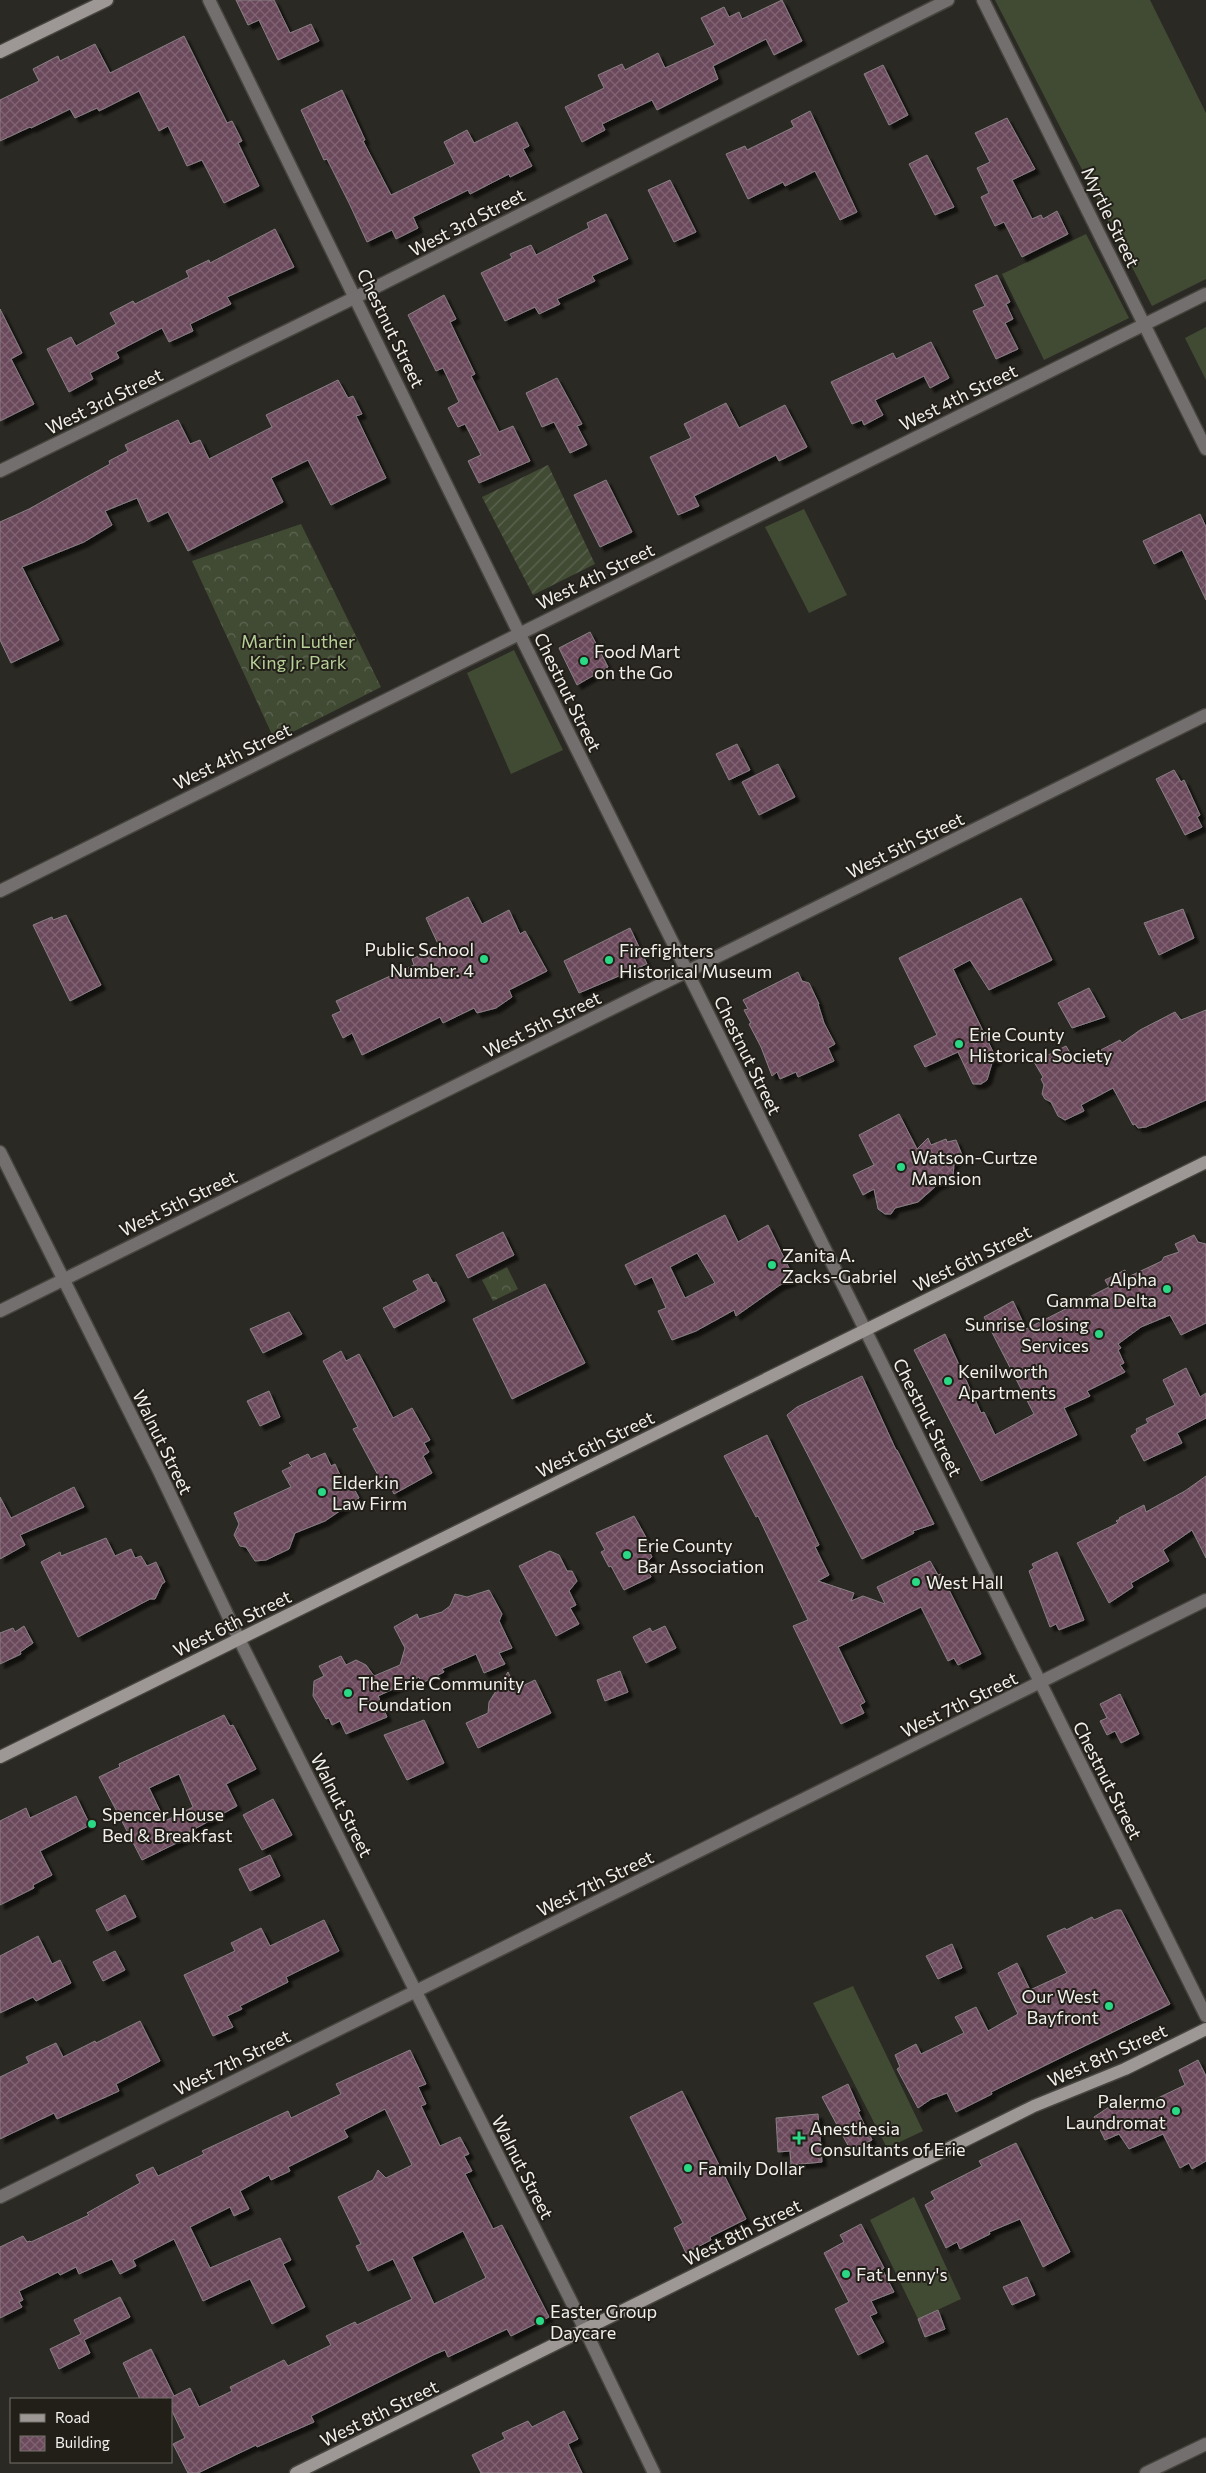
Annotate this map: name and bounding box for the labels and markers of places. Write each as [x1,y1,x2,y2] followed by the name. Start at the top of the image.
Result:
[594,640,680,683] place label: Food Mart on the Go
[578,655,590,667] marker: Food Mart on the Go
[365,938,474,981] place label: Public School Number. 4
[619,939,772,982] place label: Firefighters Historical Museum
[478,953,490,965] marker: Public School Number. 4
[603,954,615,966] marker: Firefighters Historical Museum
[969,1023,1112,1066] place label: Erie County Historical Society
[953,1038,965,1050] marker: Erie County Historical Society
[911,1146,1037,1189] place label: Watson-Curtze Mansion
[895,1161,907,1173] marker: Watson-Curtze Mansion
[782,1244,897,1287] place label: Zanita A. Zacks-Gabriel
[766,1259,778,1271] marker: Zanita A. Zacks-Gabriel
[1046,1268,1157,1311] place label: Alpha Gamma Delta
[1161,1283,1173,1295] marker: Alpha Gamma Delta
[965,1313,1089,1356] place label: Sunrise Closing Services
[1093,1328,1105,1340] marker: Sunrise Closing Services
[958,1360,1056,1403] place label: Kenilworth Apartments
[942,1375,954,1387] marker: Kenilworth Apartments
[332,1471,407,1514] place label: Elderkin Law Firm
[316,1486,328,1498] marker: Elderkin Law Firm
[637,1534,764,1577] place label: Erie County Bar Association
[621,1549,633,1561] marker: Erie County Bar Association
[926,1571,1004,1593] place label: West Hall
[910,1576,922,1588] marker: West Hall
[358,1672,524,1715] place label: The Erie Community Foundation
[342,1687,354,1699] marker: The Erie Community Foundation
[102,1803,233,1846] place label: Spencer House Bed & Breakfast
[86,1818,98,1830] marker: Spencer House Bed & Breakfast
[1021,1985,1099,2028] place label: Our West Bayfront
[1103,2000,1115,2012] marker: Our West Bayfront
[1065,2090,1166,2133] place label: Palermo Laundromat
[1170,2105,1182,2117] marker: Palermo Laundromat
[810,2117,966,2160] place label: Anesthesia Consultants of Erie
[792,2131,806,2145] marker: Anesthesia Consultants of Erie
[698,2157,805,2179] place label: Family Dollar
[682,2162,694,2174] marker: Family Dollar
[856,2263,948,2285] place label: Fat Lenny's
[840,2268,852,2280] marker: Fat Lenny's
[550,2300,657,2343] place label: Easter Group Daycare
[534,2315,546,2327] marker: Easter Group Daycare

